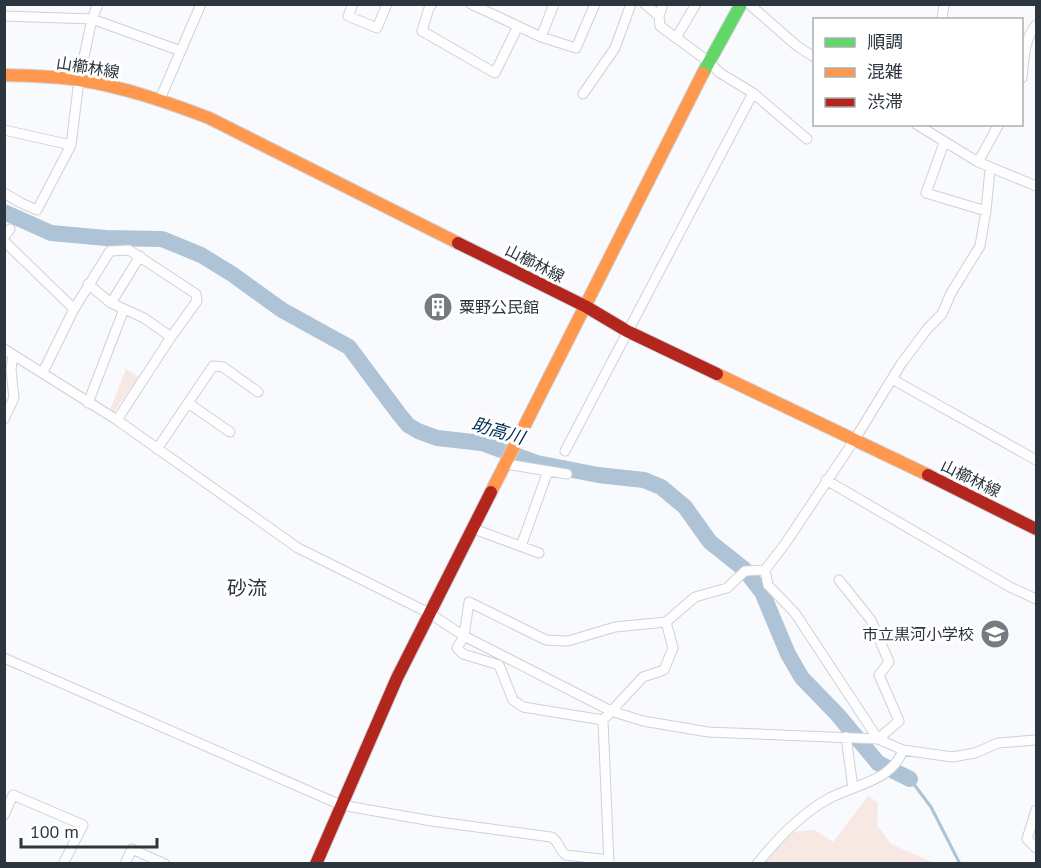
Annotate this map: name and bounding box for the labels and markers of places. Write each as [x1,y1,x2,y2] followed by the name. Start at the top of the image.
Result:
[422,291,454,323] building icon: 粟野公民館
[459,297,539,317] place label: 粟野公民館
[979,618,1011,650] school or university icon: 市立黒河小学校
[862,624,974,644] place label: 市立黒河小学校

